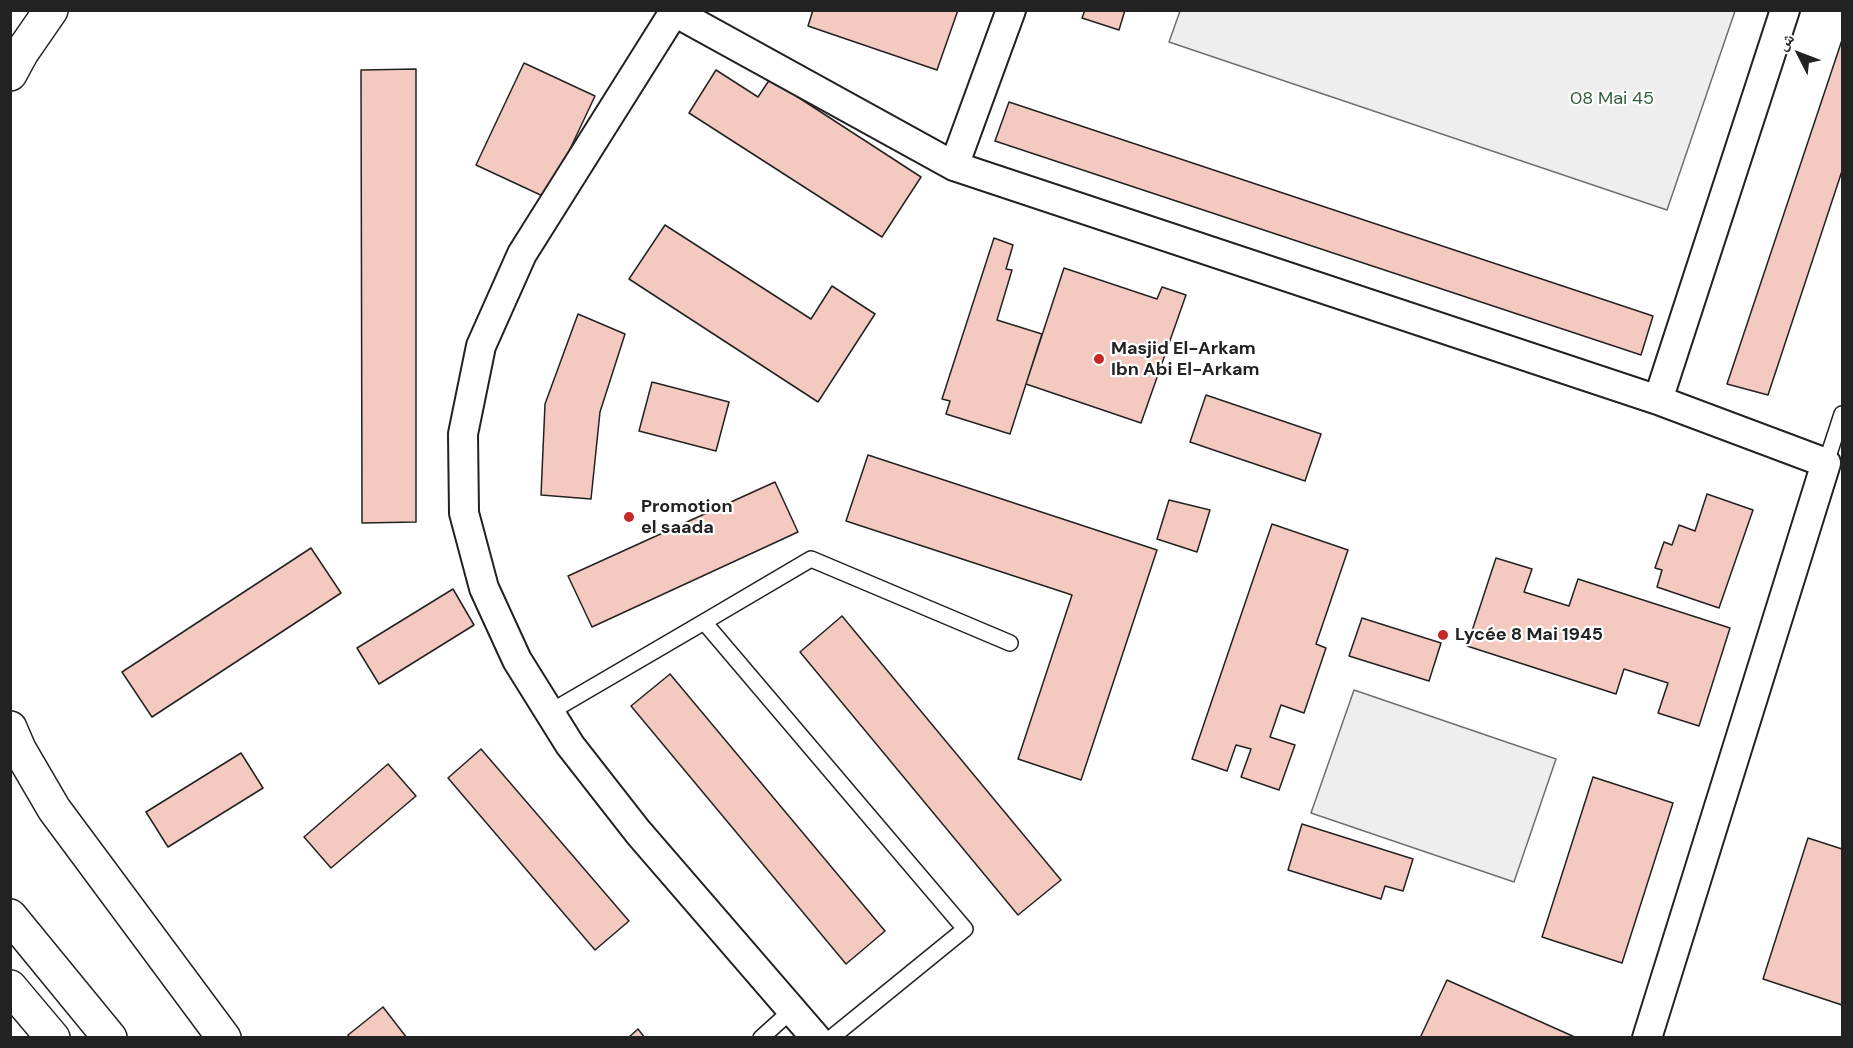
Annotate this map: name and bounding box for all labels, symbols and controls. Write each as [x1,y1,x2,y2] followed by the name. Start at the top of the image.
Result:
[1769,24,1829,84] north arrow
[1772,28,1799,55] text: ش
[1570,88,1654,110] park label: 08 Mai 45
[1111,338,1260,380] place label: Masjid El-Arkam Ibn Abi El-Arkam
[1092,352,1106,366] marker: Masjid El-Arkam Ibn Abi El-Arkam
[641,496,733,538] place label: Promotion el saada
[622,510,636,524] marker: Promotion el saada
[1455,624,1603,646] place label: Lycée 8 Mai 1945
[1436,628,1450,642] marker: Lycée 8 Mai 1945

